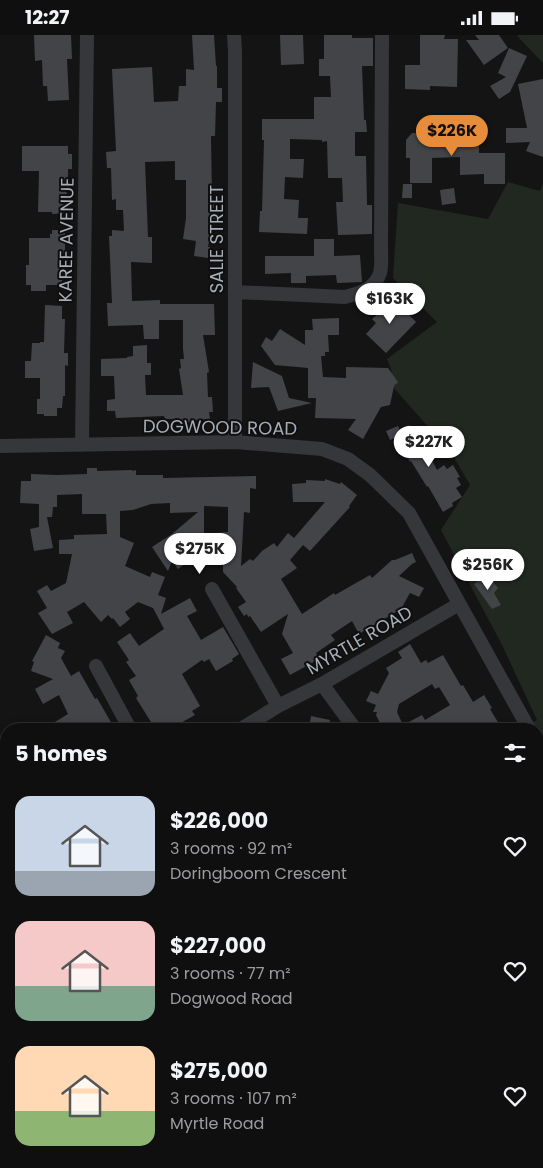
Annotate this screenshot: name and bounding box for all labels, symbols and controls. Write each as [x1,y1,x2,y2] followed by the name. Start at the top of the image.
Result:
[25,4,69,31] text: 12:27
[417,115,487,157] pin: $226K
[427,119,477,142] text: $226K
[52,177,80,303] street label: KAREE AVENUE
[204,185,229,293] street label: SALIE STREET
[355,283,425,325] pin: $163K
[366,287,414,310] text: $163K
[143,413,297,441] street label: DOGWOOD ROAD
[394,425,464,468] pin: $227K
[405,430,453,453] text: $227K
[165,533,235,575] pin: $275K
[175,537,225,560] text: $275K
[453,549,523,591] pin: $256K
[462,553,514,576] text: $256K
[301,600,417,680] street label: MYRTLE ROAD
[15,739,108,768] text: 5 homes
[501,739,529,767] icon: filters
[170,806,268,835] text: $226,000
[55,816,115,876] icon: home
[501,832,529,860] icon: heart
[170,837,292,860] text: 3 rooms · 92 m²
[170,862,347,885] text: Doringboom Crescent
[170,931,266,960] text: $227,000
[55,941,115,1001] icon: home
[501,957,529,985] icon: heart
[170,962,290,985] text: 3 rooms · 77 m²
[170,987,293,1010] text: Dogwood Road
[170,1056,268,1085] text: $275,000
[55,1066,115,1126] icon: home
[501,1082,529,1110] icon: heart
[170,1087,297,1110] text: 3 rooms · 107 m²
[170,1112,264,1135] text: Myrtle Road

